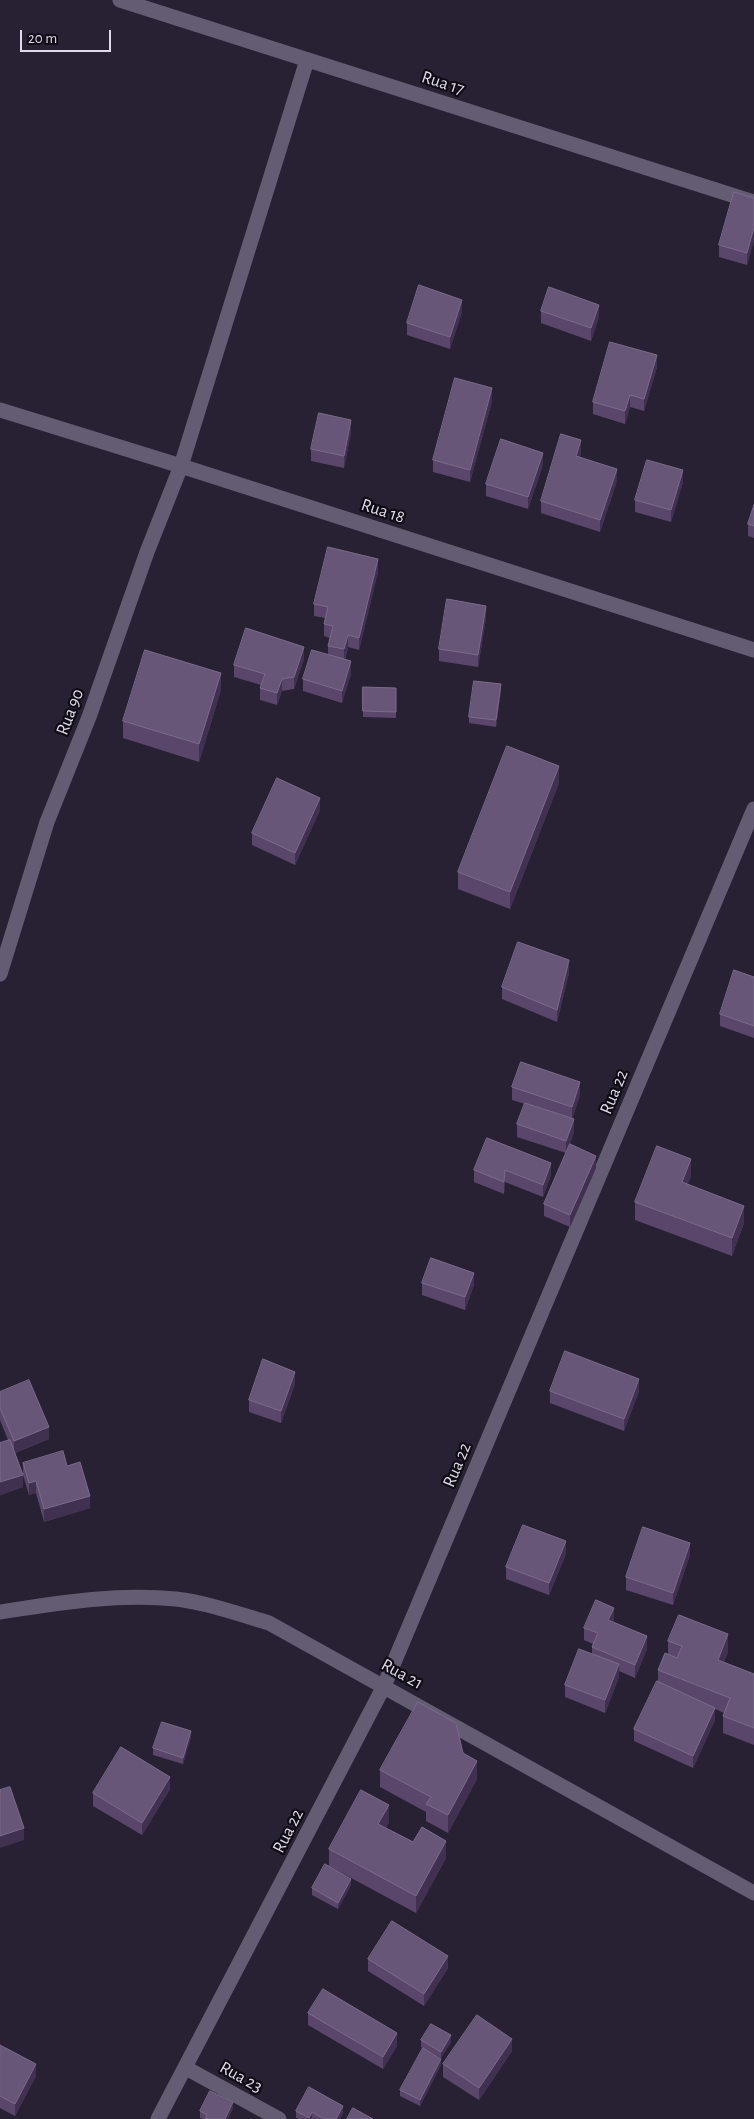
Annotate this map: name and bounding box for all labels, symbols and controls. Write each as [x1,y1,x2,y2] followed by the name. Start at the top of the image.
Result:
[22,20,114,52] scale bar
[28,31,57,46] text: 20 m
[419,66,467,100] street label: Rua 17
[358,494,408,528] street label: Rua 18
[51,686,89,738] street label: Rua 90
[595,1066,633,1118] street label: Rua 22
[438,1439,476,1491] street label: Rua 22
[377,1654,427,1694] street label: Rua 21
[268,1805,308,1857] street label: Rua 22
[216,2056,266,2098] street label: Rua 23

